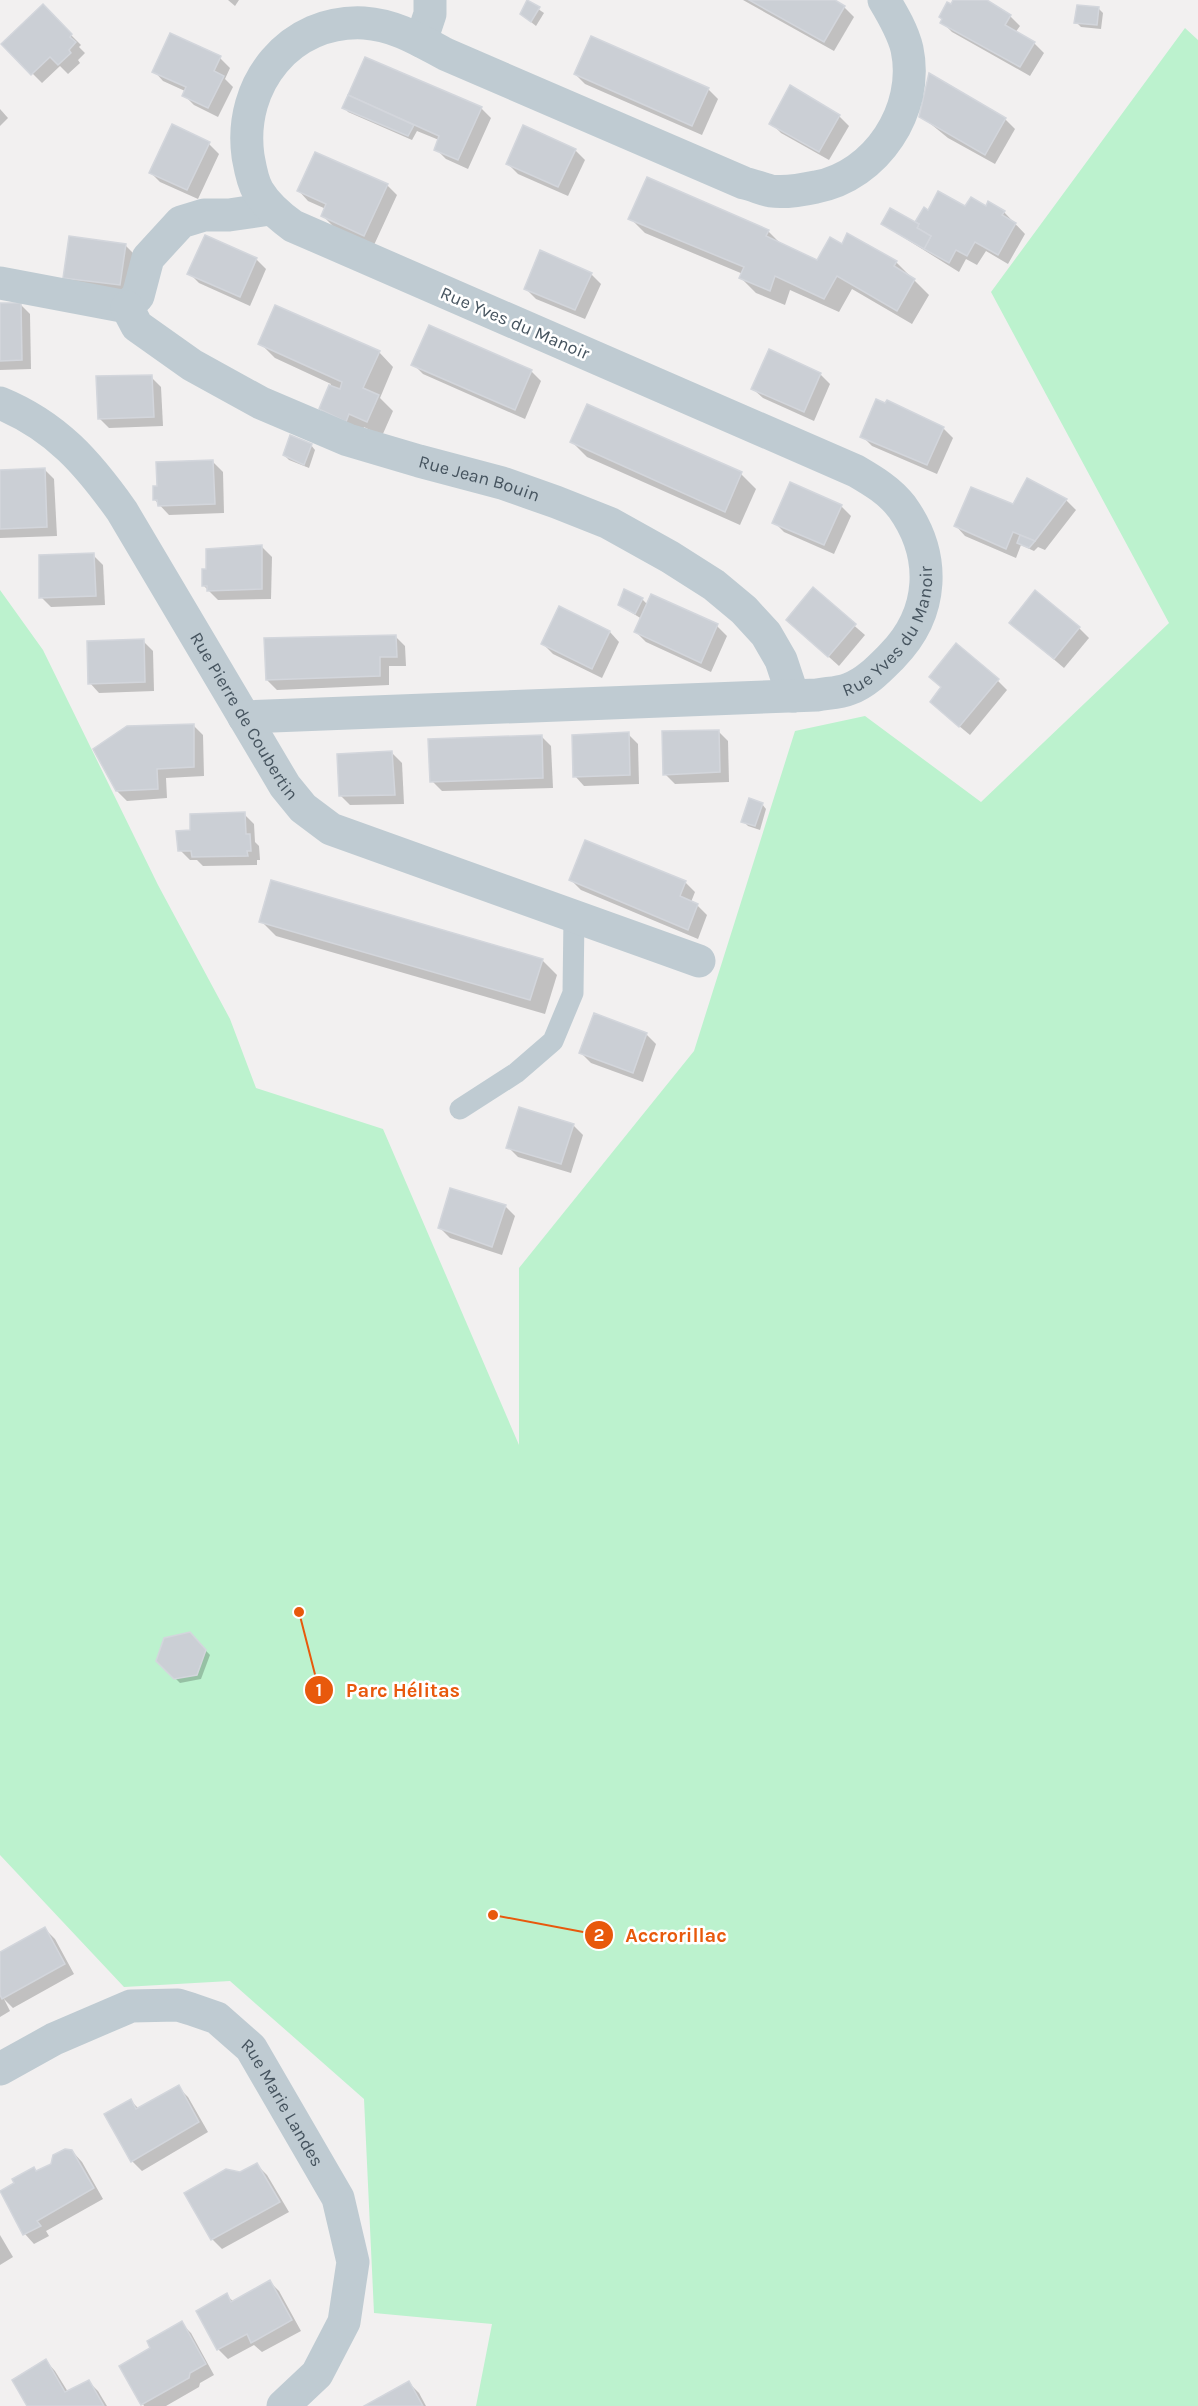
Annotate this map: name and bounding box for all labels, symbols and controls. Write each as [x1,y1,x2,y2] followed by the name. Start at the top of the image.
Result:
[437,282,593,365] street label: Rue Yves du Manoir
[416,450,543,506] street label: Rue Jean Bouin
[839,565,937,701] street label: Rue Yves du Manoir
[185,628,303,805] street label: Rue Pierre de Coubertin
[304,1671,473,1709] callout: Parc Hélitas
[316,1679,322,1701] text: 1
[346,1679,460,1702] text: Parc Hélitas
[584,1916,739,1954] callout: Accrorillac
[594,1924,604,1946] text: 2
[625,1924,727,1947] text: Accrorillac
[237,2034,328,2171] street label: Rue Marie Landes

